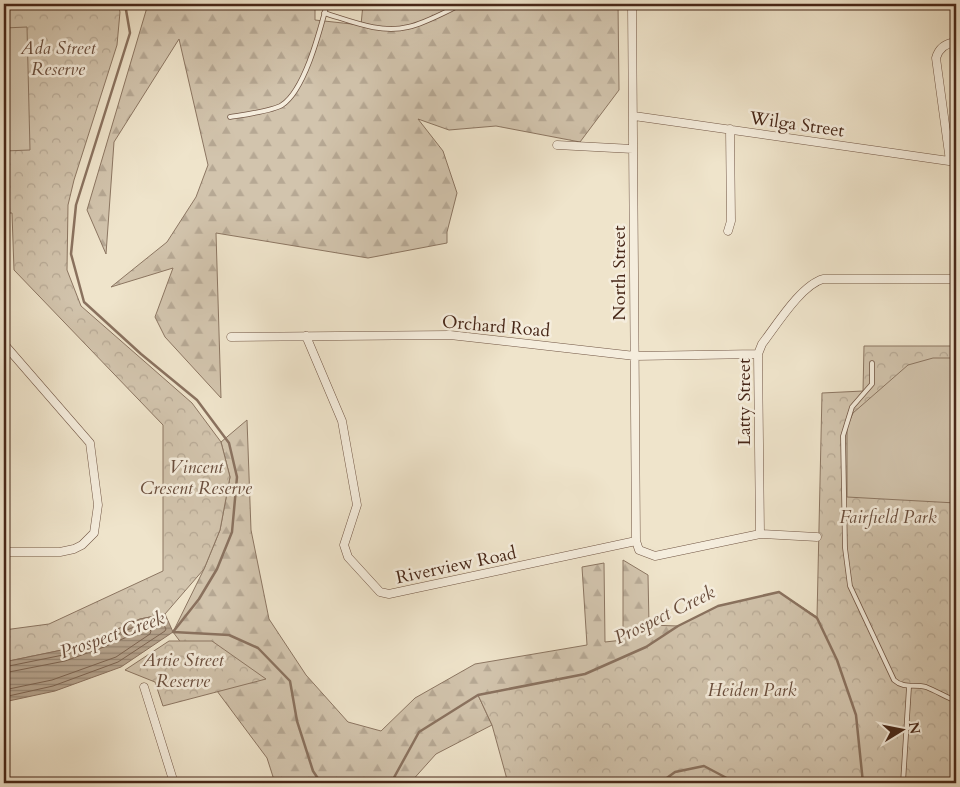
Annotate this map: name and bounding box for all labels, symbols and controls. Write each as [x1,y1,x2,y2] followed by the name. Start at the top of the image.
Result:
[20,36,96,82] park label: Ada Street Reserve
[747,105,846,144] street label: Wilga Street
[607,225,632,321] street label: North Street
[441,309,552,344] street label: Orchard Road
[732,358,757,446] street label: Latty Street
[140,455,253,501] park label: Vincent Cresent Reserve
[839,505,937,530] park label: Fairfield Park
[394,540,519,590] street label: Riverview Road
[610,579,720,651] water label: Prospect Creek
[56,605,169,665] water label: Prospect Creek
[141,648,224,694] park label: Artie Street Reserve
[707,678,797,703] park label: Heiden Park
[878,704,928,754] north arrow
[904,720,925,735] text: N

